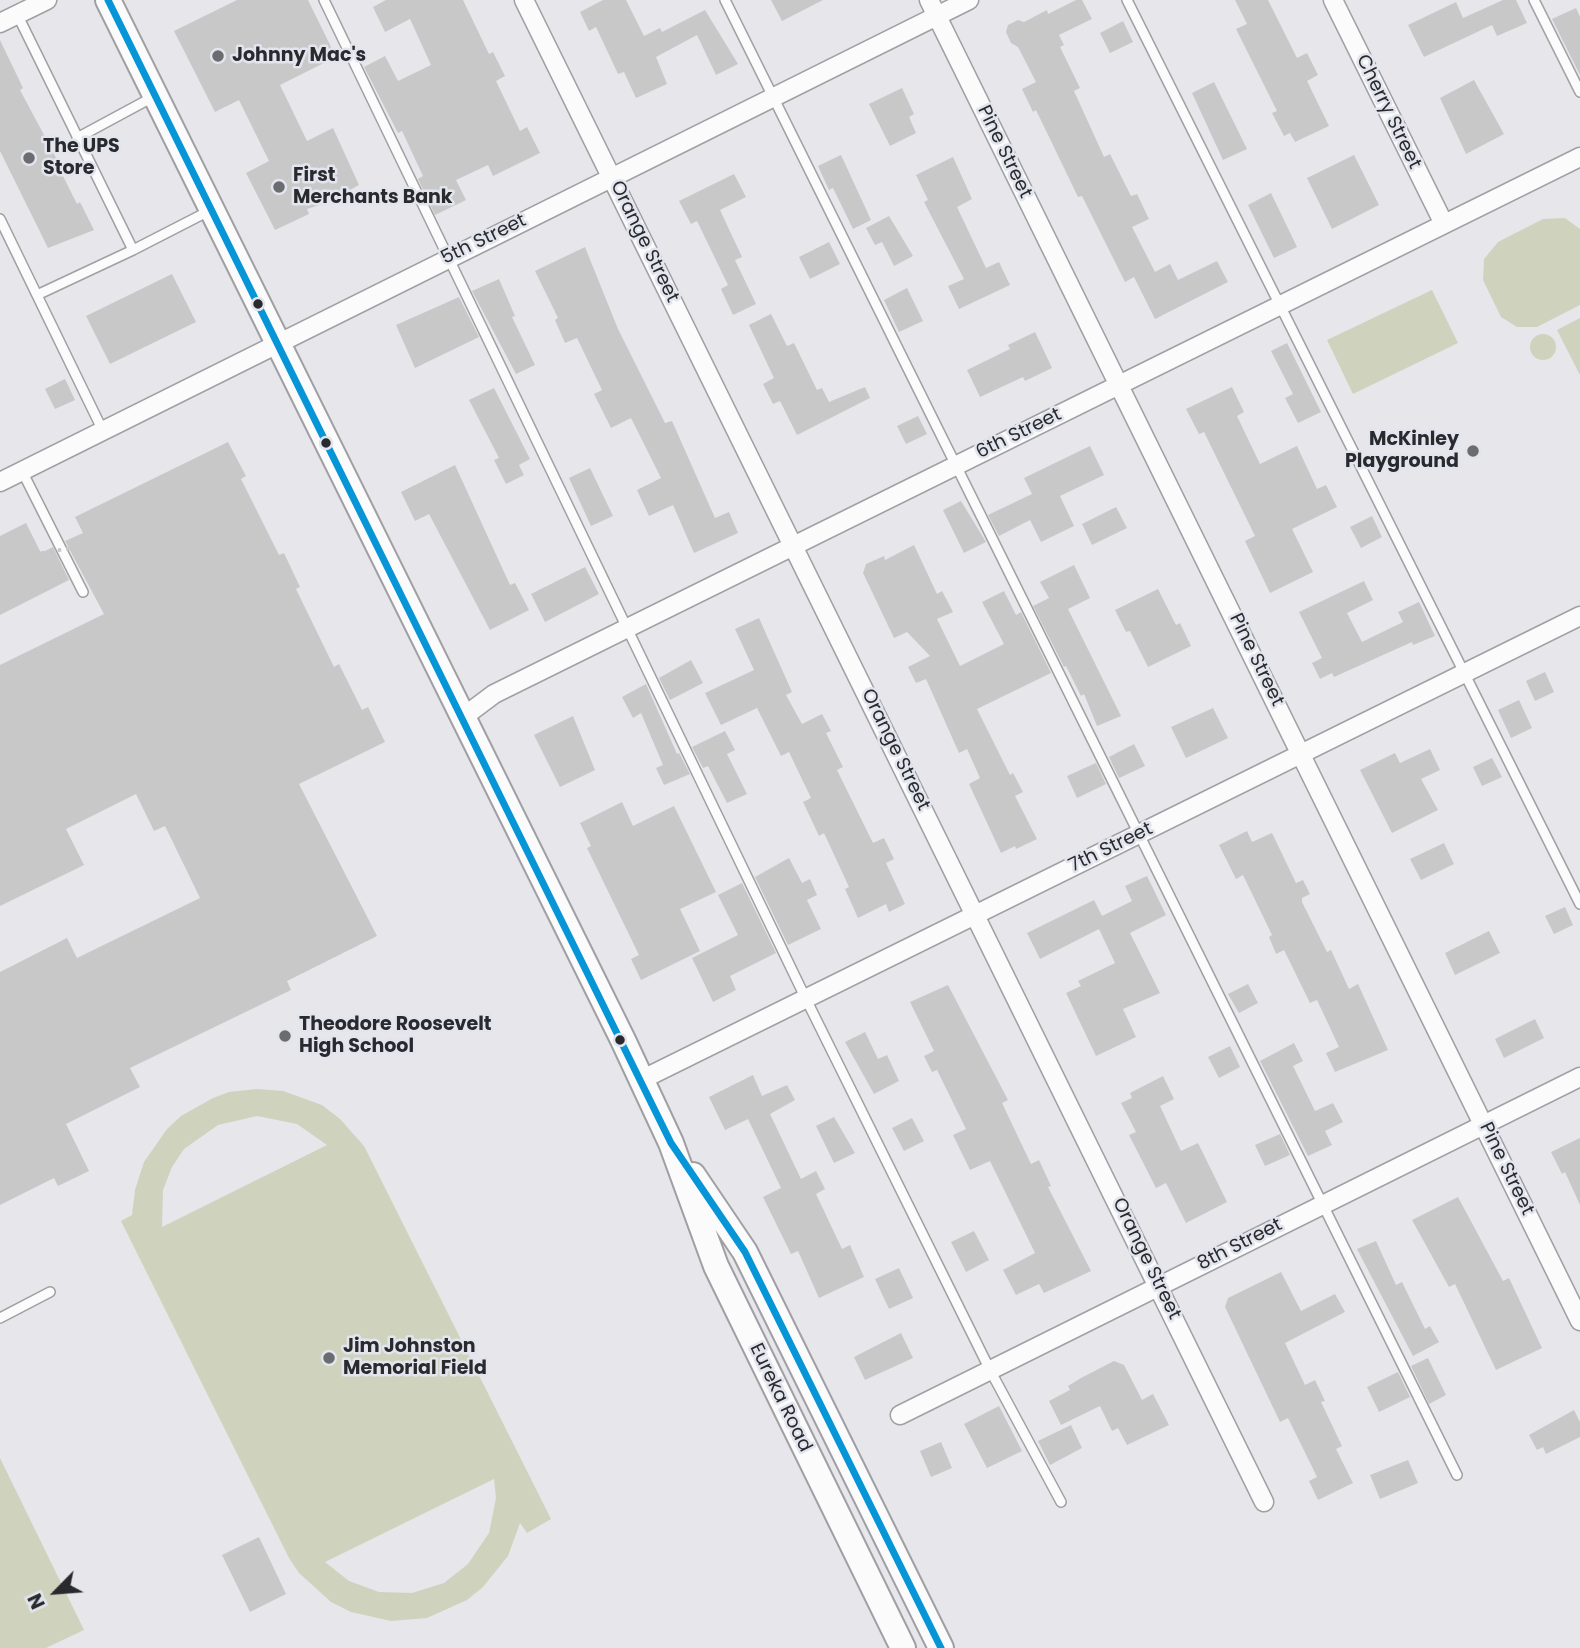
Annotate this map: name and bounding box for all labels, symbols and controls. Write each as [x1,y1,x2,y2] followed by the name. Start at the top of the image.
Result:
[232,45,366,67] place label: Johnny Mac's
[210,48,226,64] marker: Johnny Mac's
[1351,51,1425,173] street label: Cherry Street
[972,102,1036,202] street label: Pine Street
[43,136,120,180] place label: The UPS Store
[21,150,37,166] marker: The UPS Store
[293,165,453,209] place label: First Merchants Bank
[605,178,683,306] street label: Orange Street
[271,179,287,195] marker: First Merchants Bank
[438,210,530,270] street label: 5th Street
[251,297,265,311] unlabelled marker
[973,404,1065,464] street label: 6th Street
[1345,429,1459,473] place label: McKinley Playground
[319,436,333,450] unlabelled marker
[1465,443,1481,459] marker: McKinley Playground
[1224,610,1288,710] street label: Pine Street
[856,686,934,814] street label: Orange Street
[1065,818,1157,878] street label: 7th Street
[299,1014,492,1058] place label: Theodore Roosevelt High School
[277,1028,293,1044] marker: Theodore Roosevelt High School
[613,1033,627,1047] unlabelled marker
[1474,1119,1538,1219] street label: Pine Street
[1107,1195,1185,1323] street label: Orange Street
[1194,1214,1286,1276] street label: 8th Street
[343,1336,487,1380] place label: Jim Johnston Memorial Field
[744,1340,816,1456] street label: Eureka Road
[321,1350,337,1366] marker: Jim Johnston Memorial Field
[21,1557,91,1627] north arrow
[21,1589,52,1613] text: N

